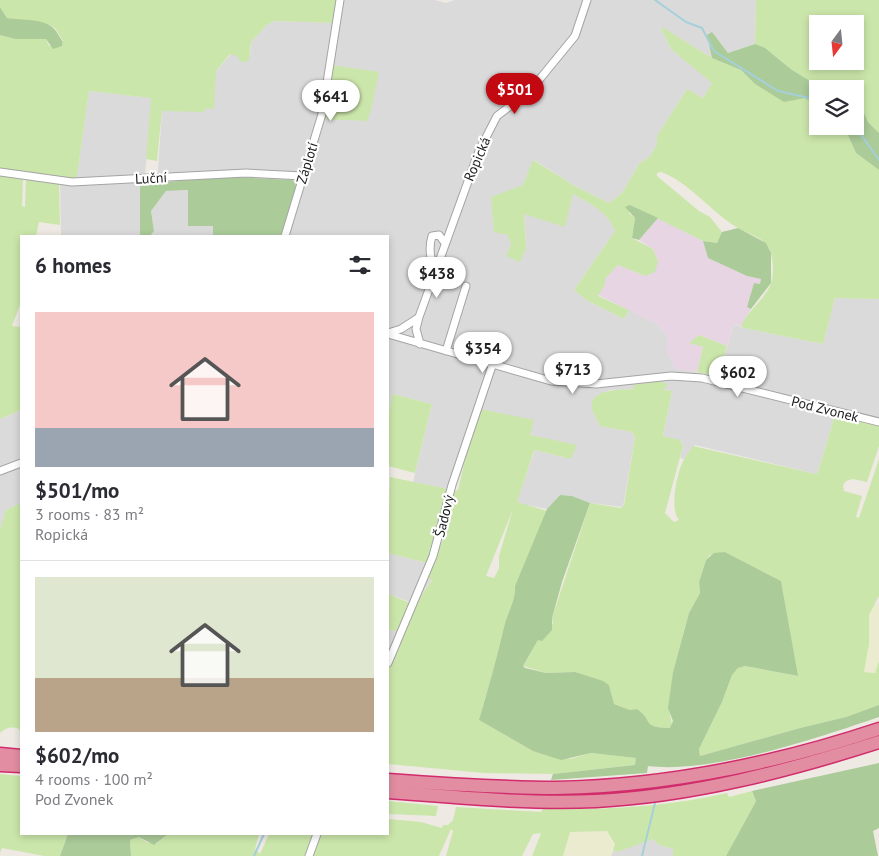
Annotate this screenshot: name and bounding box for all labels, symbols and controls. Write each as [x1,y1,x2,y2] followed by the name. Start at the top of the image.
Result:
[809,15,864,70] north arrow
[809,15,864,135] map controls
[485,72,545,115] pin: $501
[497,79,533,99] text: $501
[301,80,361,122] pin: $641
[809,80,864,135] button: layers
[313,86,349,106] text: $641
[460,134,494,184] street label: Ropická
[292,140,322,186] street label: Záplotí
[134,168,168,188] street label: Luční
[346,251,374,279] icon: filters
[35,252,111,279] text: 6 homes
[407,256,467,299] pin: $438
[419,263,455,283] text: $438
[453,332,513,374] pin: $354
[465,338,501,358] text: $354
[160,344,250,434] icon: home
[543,352,603,395] pin: $713
[708,356,768,398] pin: $602
[555,359,591,379] text: $713
[720,362,756,382] text: $602
[790,392,861,426] street label: Pod Zvonek
[35,477,119,504] text: $501/mo
[430,493,458,539] street label: Šadový
[35,504,144,524] text: 3 rooms · 83 m²
[35,524,88,544] text: Ropická
[160,610,250,700] icon: home
[35,742,119,769] text: $602/mo
[35,769,153,789] text: 4 rooms · 100 m²
[35,789,113,809] text: Pod Zvonek

